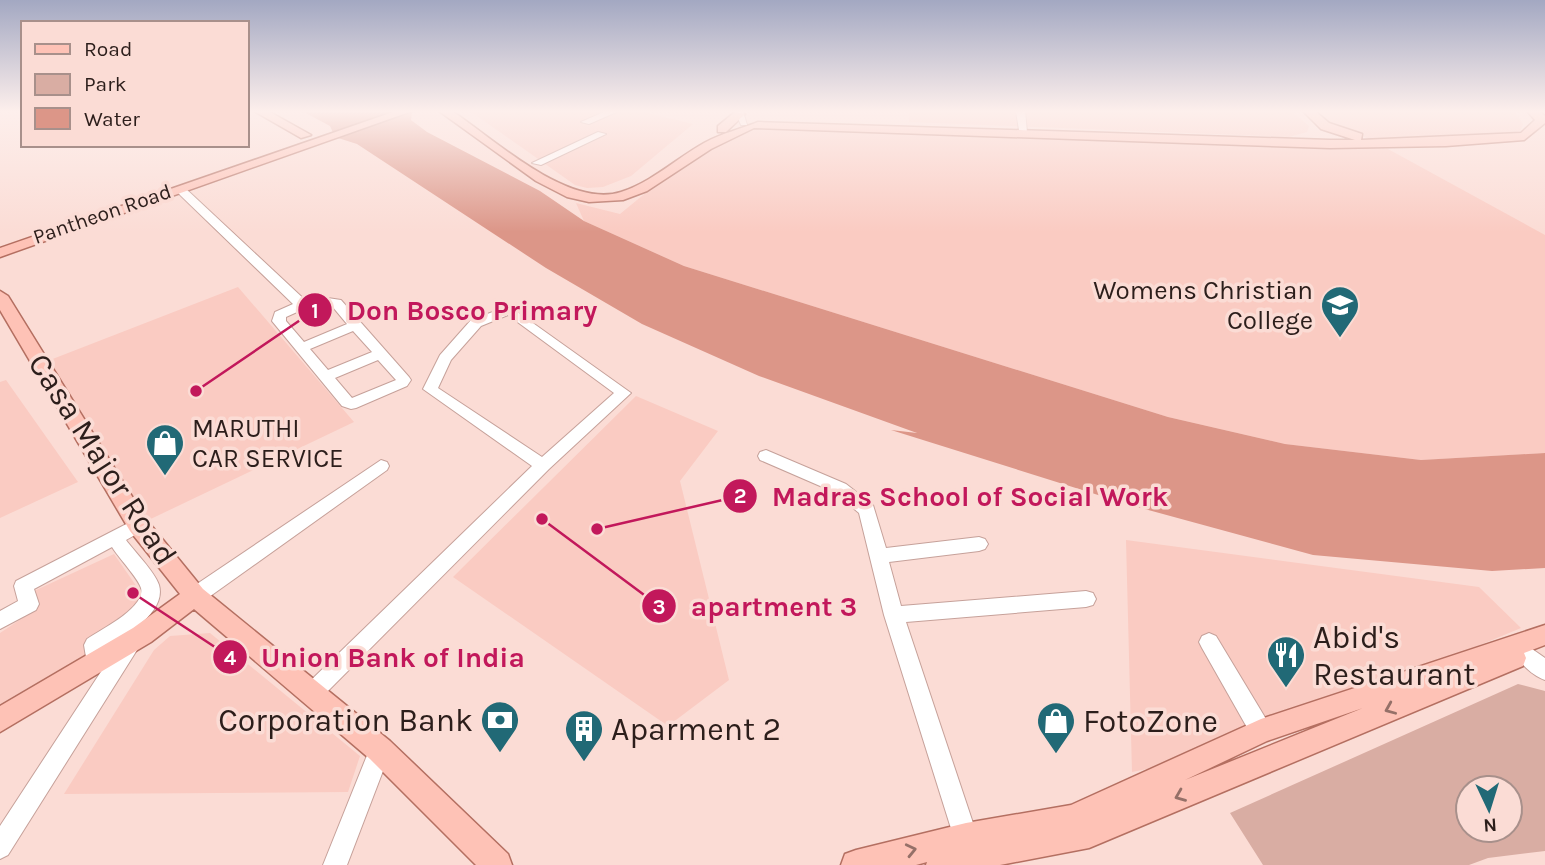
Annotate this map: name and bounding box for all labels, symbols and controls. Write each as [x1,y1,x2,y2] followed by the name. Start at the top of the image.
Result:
[21,21,248,147] legend
[84,37,132,61] text: Road
[84,72,127,96] text: Park
[84,107,140,131] text: Water
[30,179,174,249] street label: Pantheon Road
[1093,275,1313,336] place label: Womens Christian College
[1319,284,1361,339] school or university icon: Womens Christian College
[297,286,611,335] callout: Don Bosco Primary
[347,294,597,327] text: Don Bosco Primary
[311,299,319,323] text: 1
[21,347,185,572] street label: Casa Major Road
[192,413,344,474] place label: MARUTHI CAR SERVICE
[144,422,186,477] shop icon: MARUTHI CAR SERVICE
[723,471,1182,520] callout: Madras School of Social Work
[772,480,1169,513] text: Madras School of Social Work
[734,484,746,508] text: 2
[642,582,871,631] callout: apartment 3
[691,590,857,623] text: apartment 3
[652,595,666,619] text: 3
[1313,619,1475,693] place label: Abid's Restaurant
[212,633,539,682] callout: Union Bank of India
[1265,634,1307,689] restaurant icon: Abid's Restaurant
[261,641,525,674] text: Union Bank of India
[224,646,237,670] text: 4
[479,699,521,754] bank icon: Corporation Bank
[1035,700,1077,755] shop icon: FotoZone
[1385,701,1397,715] one-way arrow
[218,702,473,739] place label: Corporation Bank
[1083,703,1218,740] place label: FotoZone
[563,708,605,763] building icon: Aparment 2
[611,711,781,748] place label: Aparment 2
[1454,774,1524,844] north arrow
[1175,788,1187,802] one-way arrow
[1483,814,1498,836] text: N
[905,844,917,858] one-way arrow

